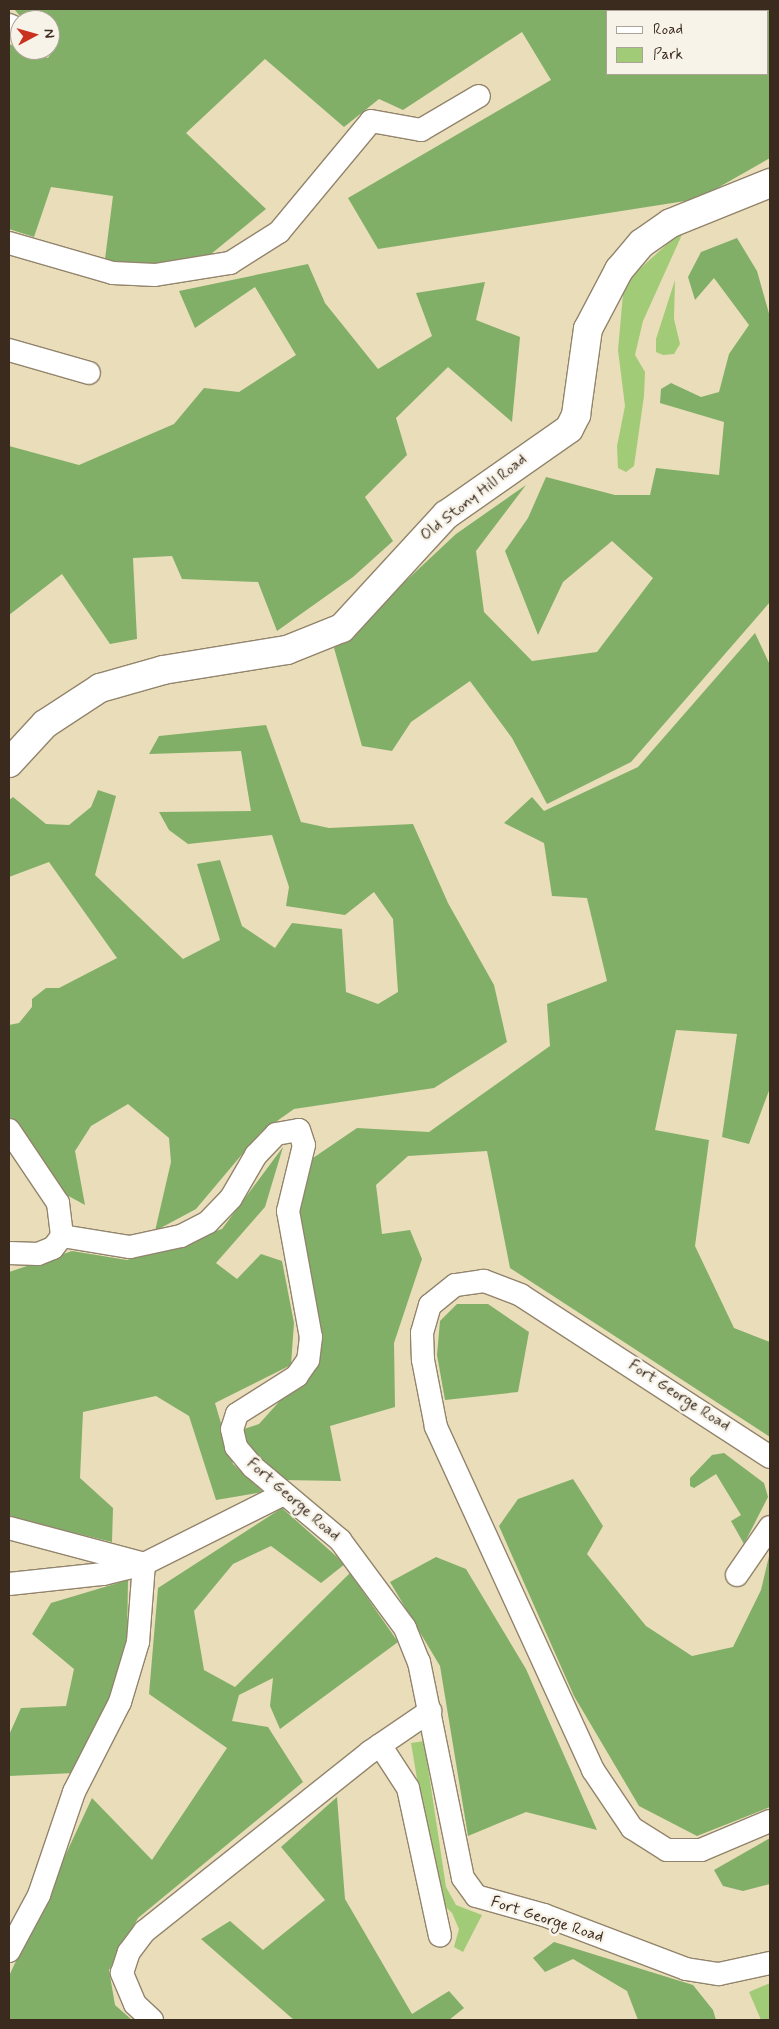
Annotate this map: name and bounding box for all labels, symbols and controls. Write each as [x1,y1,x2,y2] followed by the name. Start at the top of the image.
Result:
[10,10,60,60] north arrow
[606,10,769,75] legend
[653,20,683,40] text: Road
[39,28,58,39] text: N
[653,45,683,65] text: Park
[417,450,531,546] street label: Old Stony Hill Road
[625,1356,733,1436] street label: Fort George Road
[242,1454,344,1546] street label: Fort George Road
[488,1893,606,1947] street label: Fort George Road

